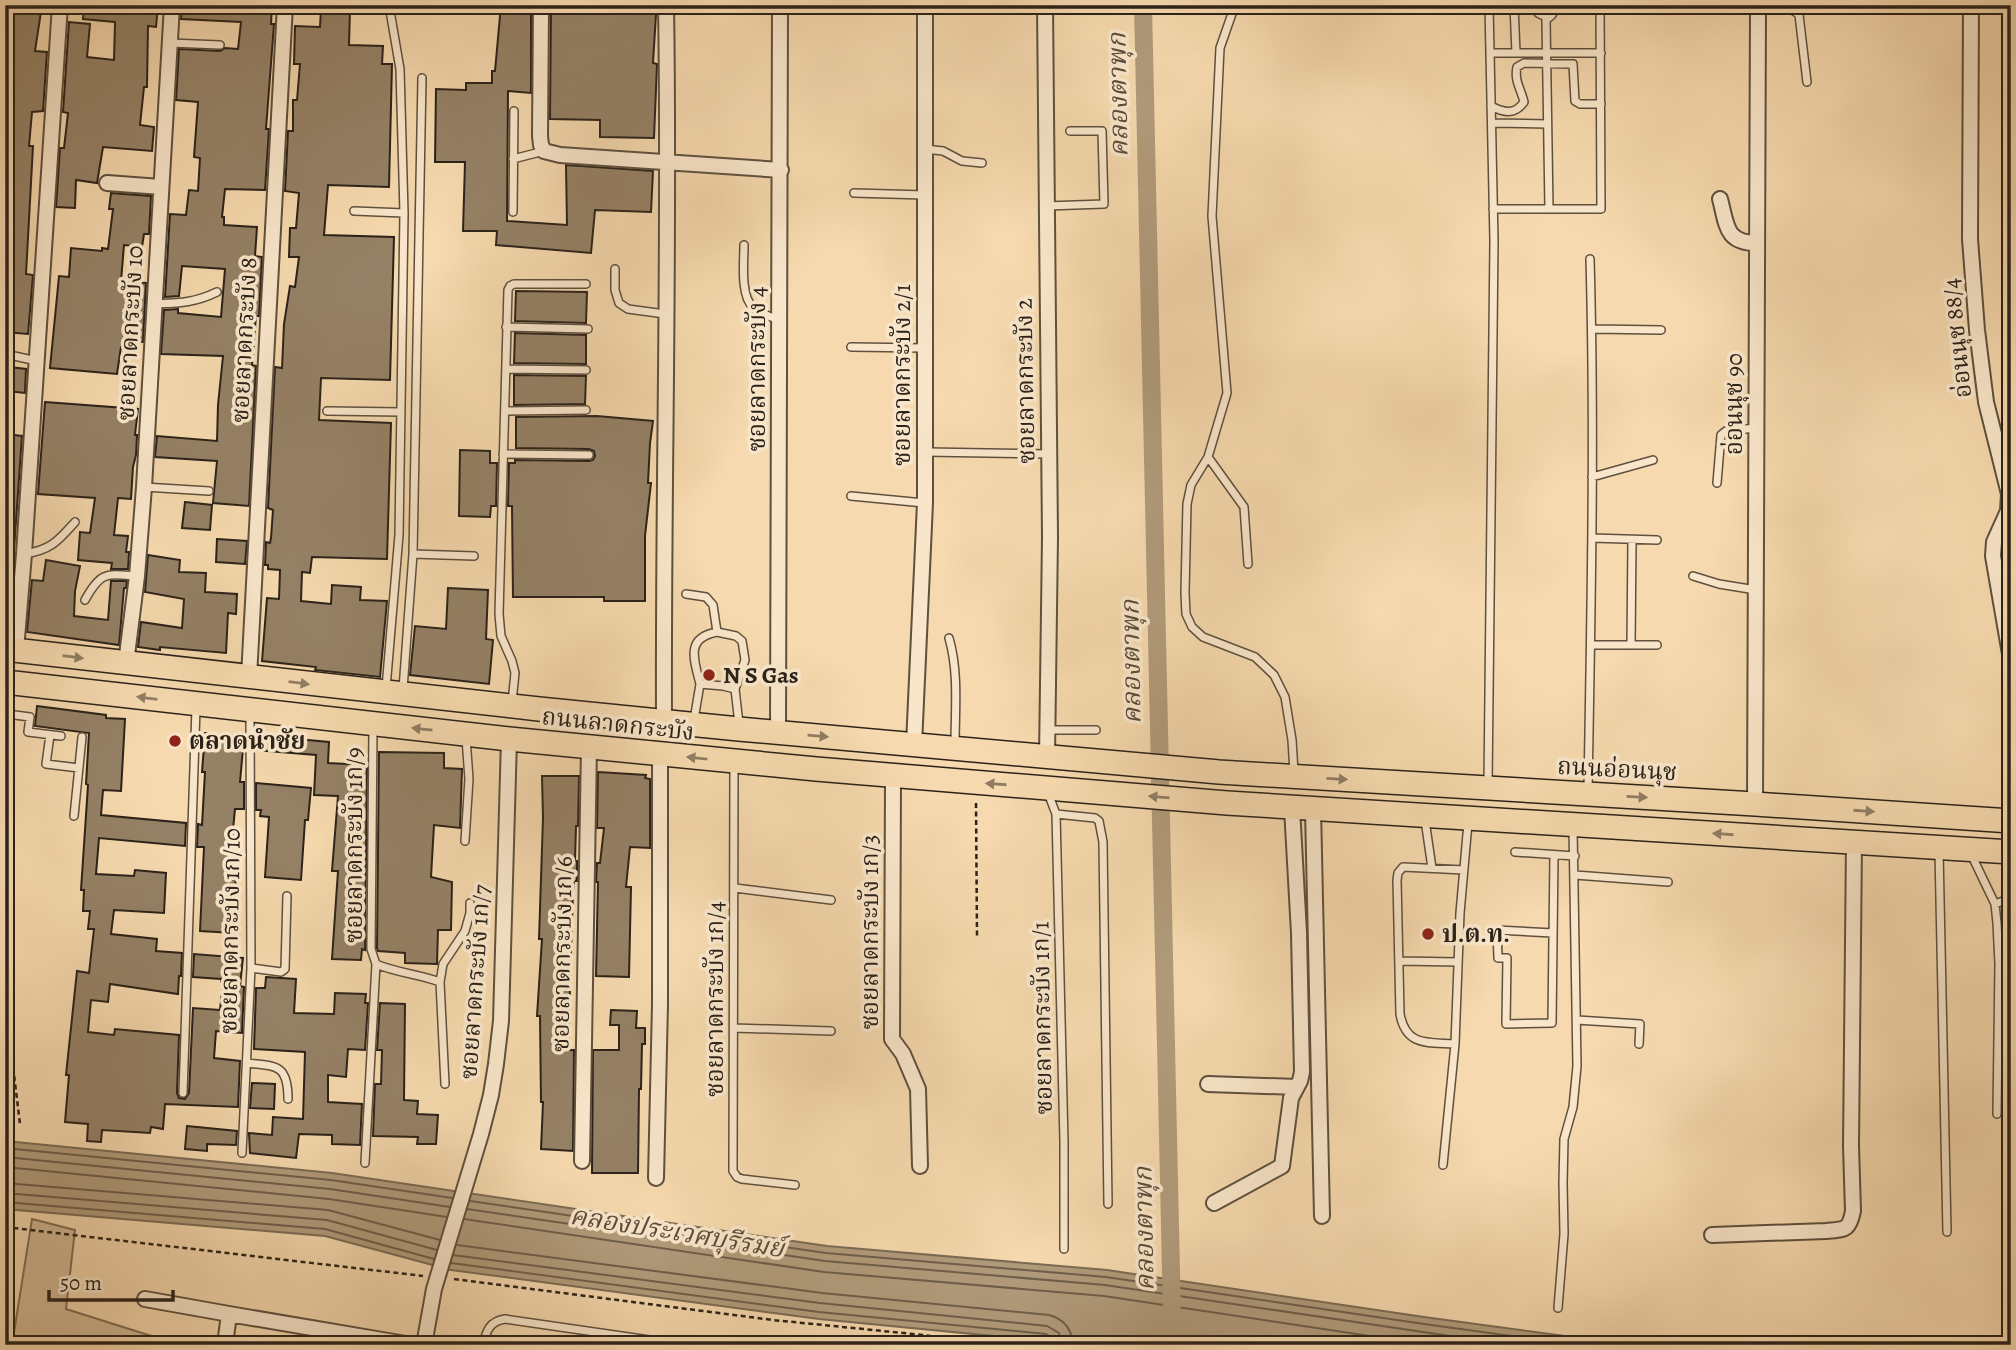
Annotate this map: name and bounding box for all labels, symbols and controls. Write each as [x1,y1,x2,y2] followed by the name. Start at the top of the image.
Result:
[1099,31,1137,157] water label: คลองตาพุก
[109,245,151,421] street label: ซอยลาดกระบัง 10
[224,256,264,424] street label: ซอยลาดกระบัง 8
[1935,276,1979,400] street label: อ่อนนุช 88/4
[886,284,918,466] street label: ซอยลาดกระบัง 2/1
[741,286,773,452] street label: ซอยลาดกระบัง 4
[1008,298,1042,464] street label: ซอยลาดกระบัง 2
[1718,353,1750,455] street label: อ่อนนุช 90
[1112,598,1150,724] water label: คลองตาพุก
[62,651,84,662] one-way arrow
[723,659,799,691] place label: N S Gas
[701,667,717,683] marker: N S Gas
[288,677,310,688] one-way arrow
[136,693,158,704] one-way arrow
[540,700,696,748] street label: ถนนลาดกระบัง
[410,723,432,734] one-way arrow
[189,725,305,757] place label: ตลาดนำชัย
[807,731,829,742] one-way arrow
[167,733,183,749] marker: ตลาดนำชัย
[338,747,370,943] street label: ซอยลาดกระบัง 1ก/9
[1556,750,1678,788] street label: ถนนอ่อนนุช
[685,752,707,763] one-way arrow
[1326,774,1348,785] one-way arrow
[985,778,1007,789] one-way arrow
[1148,791,1170,802] one-way arrow
[1626,792,1648,803] one-way arrow
[1853,806,1875,817] one-way arrow
[212,828,248,1034] street label: ซอยลาดกระบัง 1ก/10
[1711,828,1733,839] one-way arrow
[854,835,886,1029] street label: ซอยลาดกระบัง 1ก/3
[544,856,580,1052] street label: ซอยลาดกระบัง 1ก/6
[452,883,498,1080] street label: ซอยลาดกระบัง 1ก/7
[699,901,731,1097] street label: ซอยลาดกระบัง 1ก/4
[1442,918,1510,950] place label: ป.ต.ท.
[1024,921,1060,1115] street label: ซอยลาดกระบัง 1ก/1
[1420,926,1436,942] marker: ป.ต.ท.
[1125,1165,1163,1291] water label: คลองตาพุก
[568,1198,791,1267] water label: คลองประเวศบุรีรมย์
[49,1259,173,1303] scale bar
[60,1269,102,1297] text: 50 m

